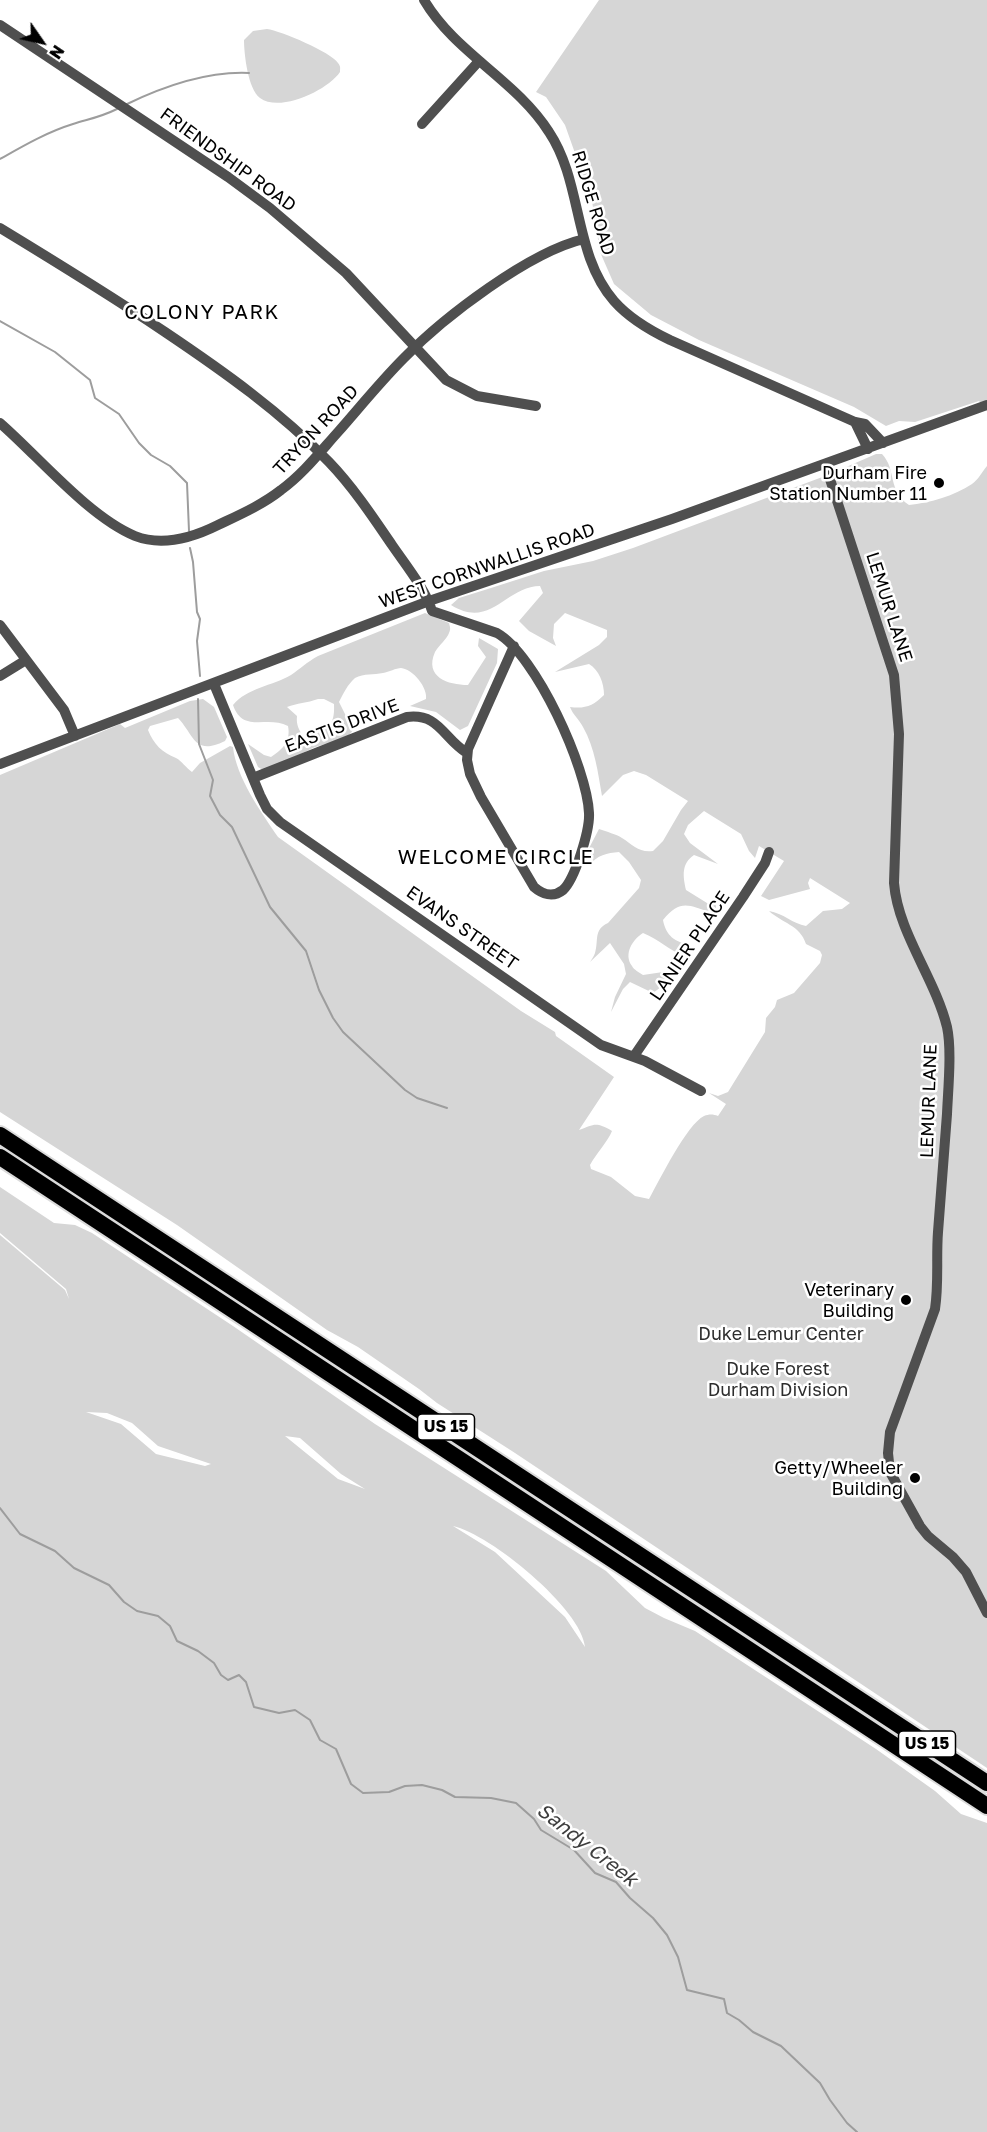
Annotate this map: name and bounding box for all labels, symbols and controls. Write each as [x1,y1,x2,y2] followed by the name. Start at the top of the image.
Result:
[12,12,72,72] north arrow
[45,41,69,63] text: N
[156,103,300,217] street label: FRIENDSHIP ROAD
[567,148,619,258] street label: RIDGE ROAD
[124,301,280,325] district label: COLONY PARK
[269,381,363,479] street label: TRYON ROAD
[769,462,927,504] place label: Durham Fire Station Number 11
[932,476,946,490] marker: Durham Fire Station Number 11
[376,519,598,613] street label: WEST CORNWALLIS ROAD
[861,549,917,665] street label: LEMUR LANE
[282,694,402,758] street label: EASTIS DRIVE
[398,846,594,870] district label: WELCOME CIRCLE
[402,881,522,975] street label: EVANS STREET
[645,887,735,1005] street label: LANIER PLACE
[916,1044,942,1158] street label: LEMUR LANE
[804,1279,894,1322] place label: Veterinary Building
[899,1293,913,1307] marker: Veterinary Building
[698,1323,864,1345] park label: Duke Lemur Center
[708,1358,848,1400] park label: Duke Forest Durham Division
[418,1414,474,1440] road number: US 15
[774,1457,903,1500] place label: Getty/Wheeler Building
[908,1471,922,1485] marker: Getty/Wheeler Building
[898,1731,956,1757] road number: US 15
[532,1798,642,1892] water label: Sandy Creek

